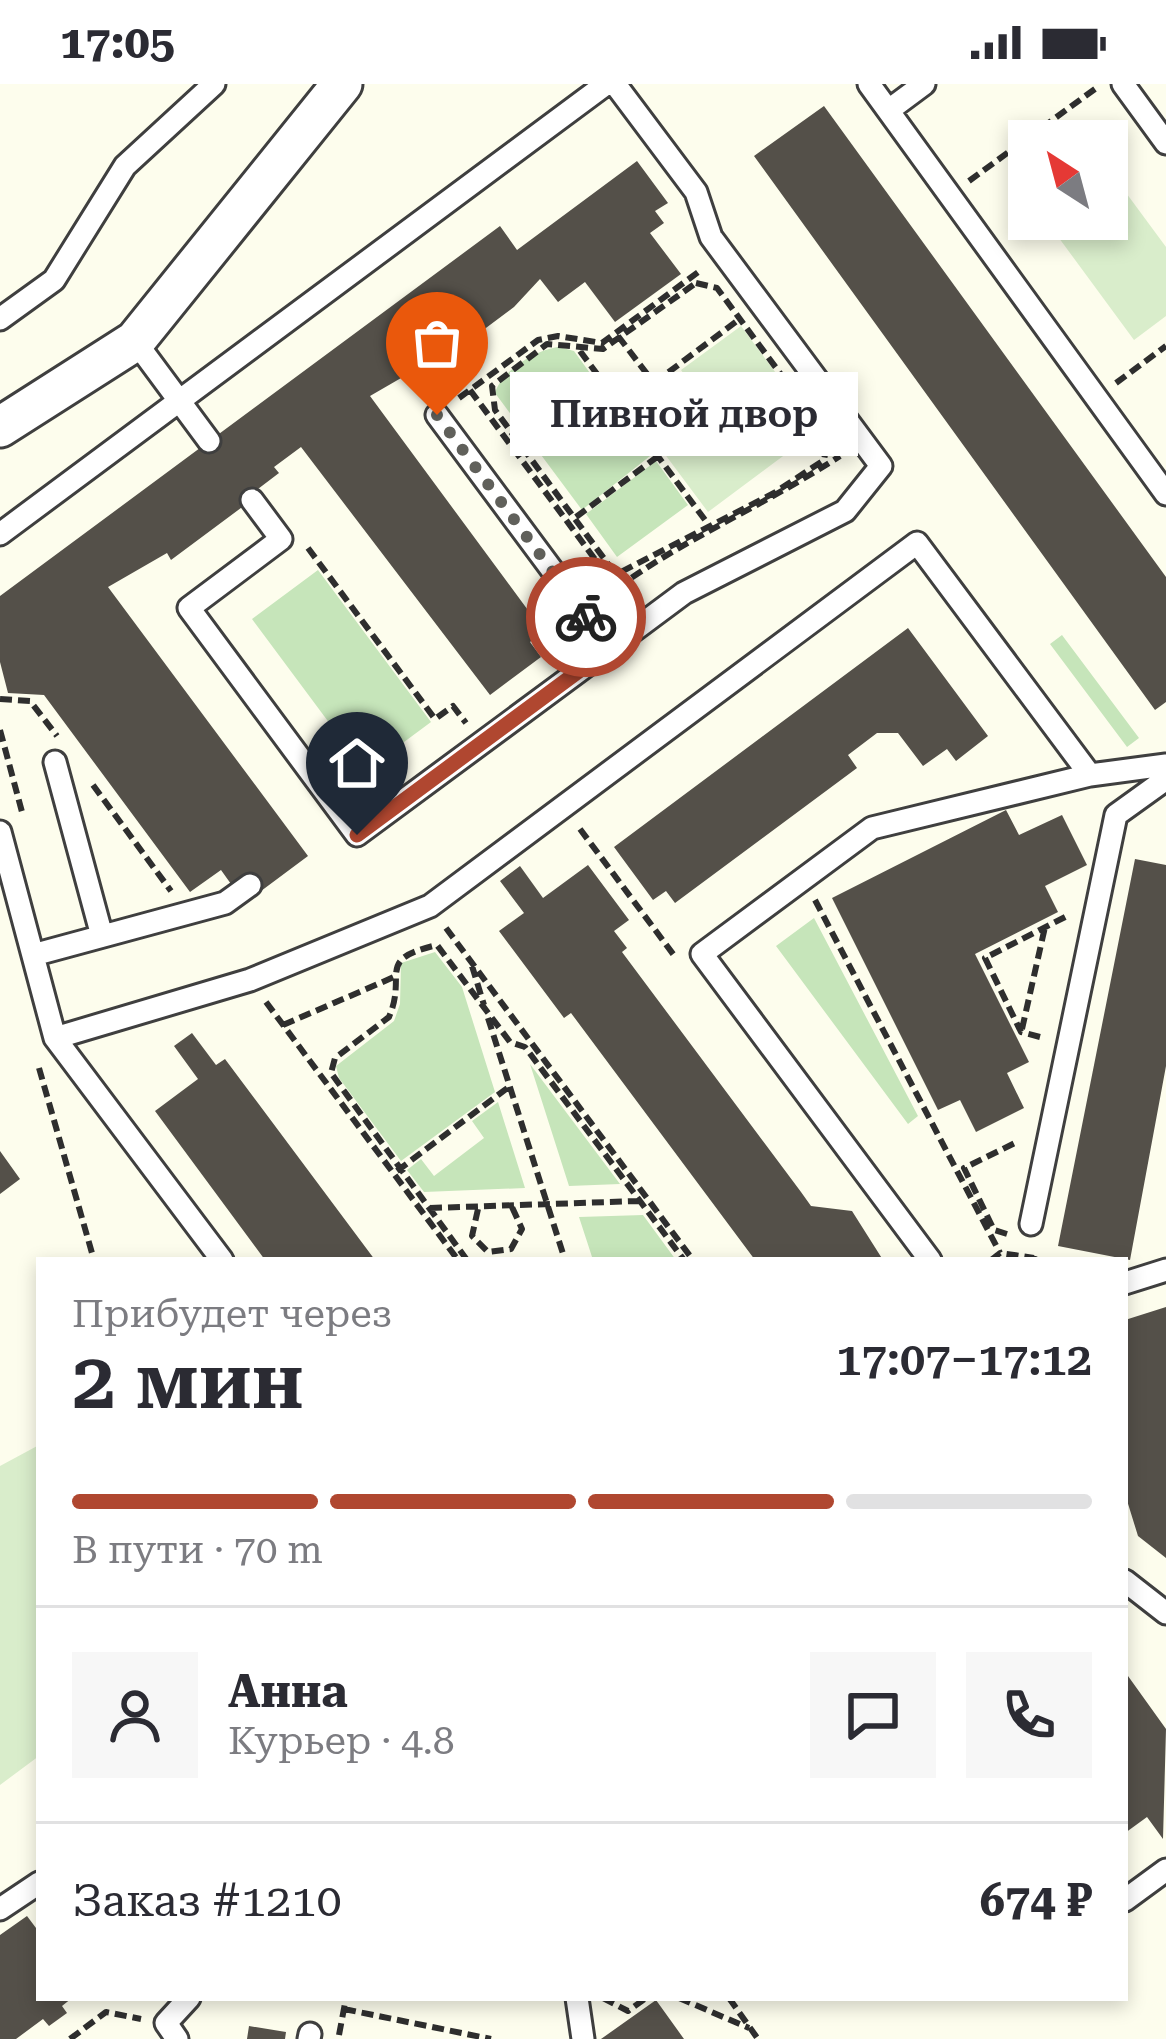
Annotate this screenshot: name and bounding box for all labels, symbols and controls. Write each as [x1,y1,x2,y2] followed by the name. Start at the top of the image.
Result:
[60,16,175,69] text: 17:05
[1008,120,1128,240] north arrow
[1008,120,1128,240] map controls
[386,292,488,415] pin
[404,310,470,376] icon: bag
[509,373,857,457] callout: Пивной двор
[550,391,818,437] text: Пивной двор
[526,557,646,677] courier
[553,584,619,650] icon: bike
[306,712,408,835] pin
[324,730,390,796] icon: home
[72,1291,392,1337] text: Прибудет через
[836,1333,1092,1386] text: 17:07–17:12
[72,1336,304,1427] text: 2 мин
[72,1527,323,1573] text: В пути · 70 m
[72,1652,198,1778] button: person
[810,1652,936,1778] button: chat
[966,1652,1092,1778] button: phone
[228,1665,348,1718] text: Анна
[228,1718,455,1764] text: Курьер · 4.8
[72,1874,342,1927] text: Заказ #1210
[980,1874,1092,1927] text: 674 ₽

